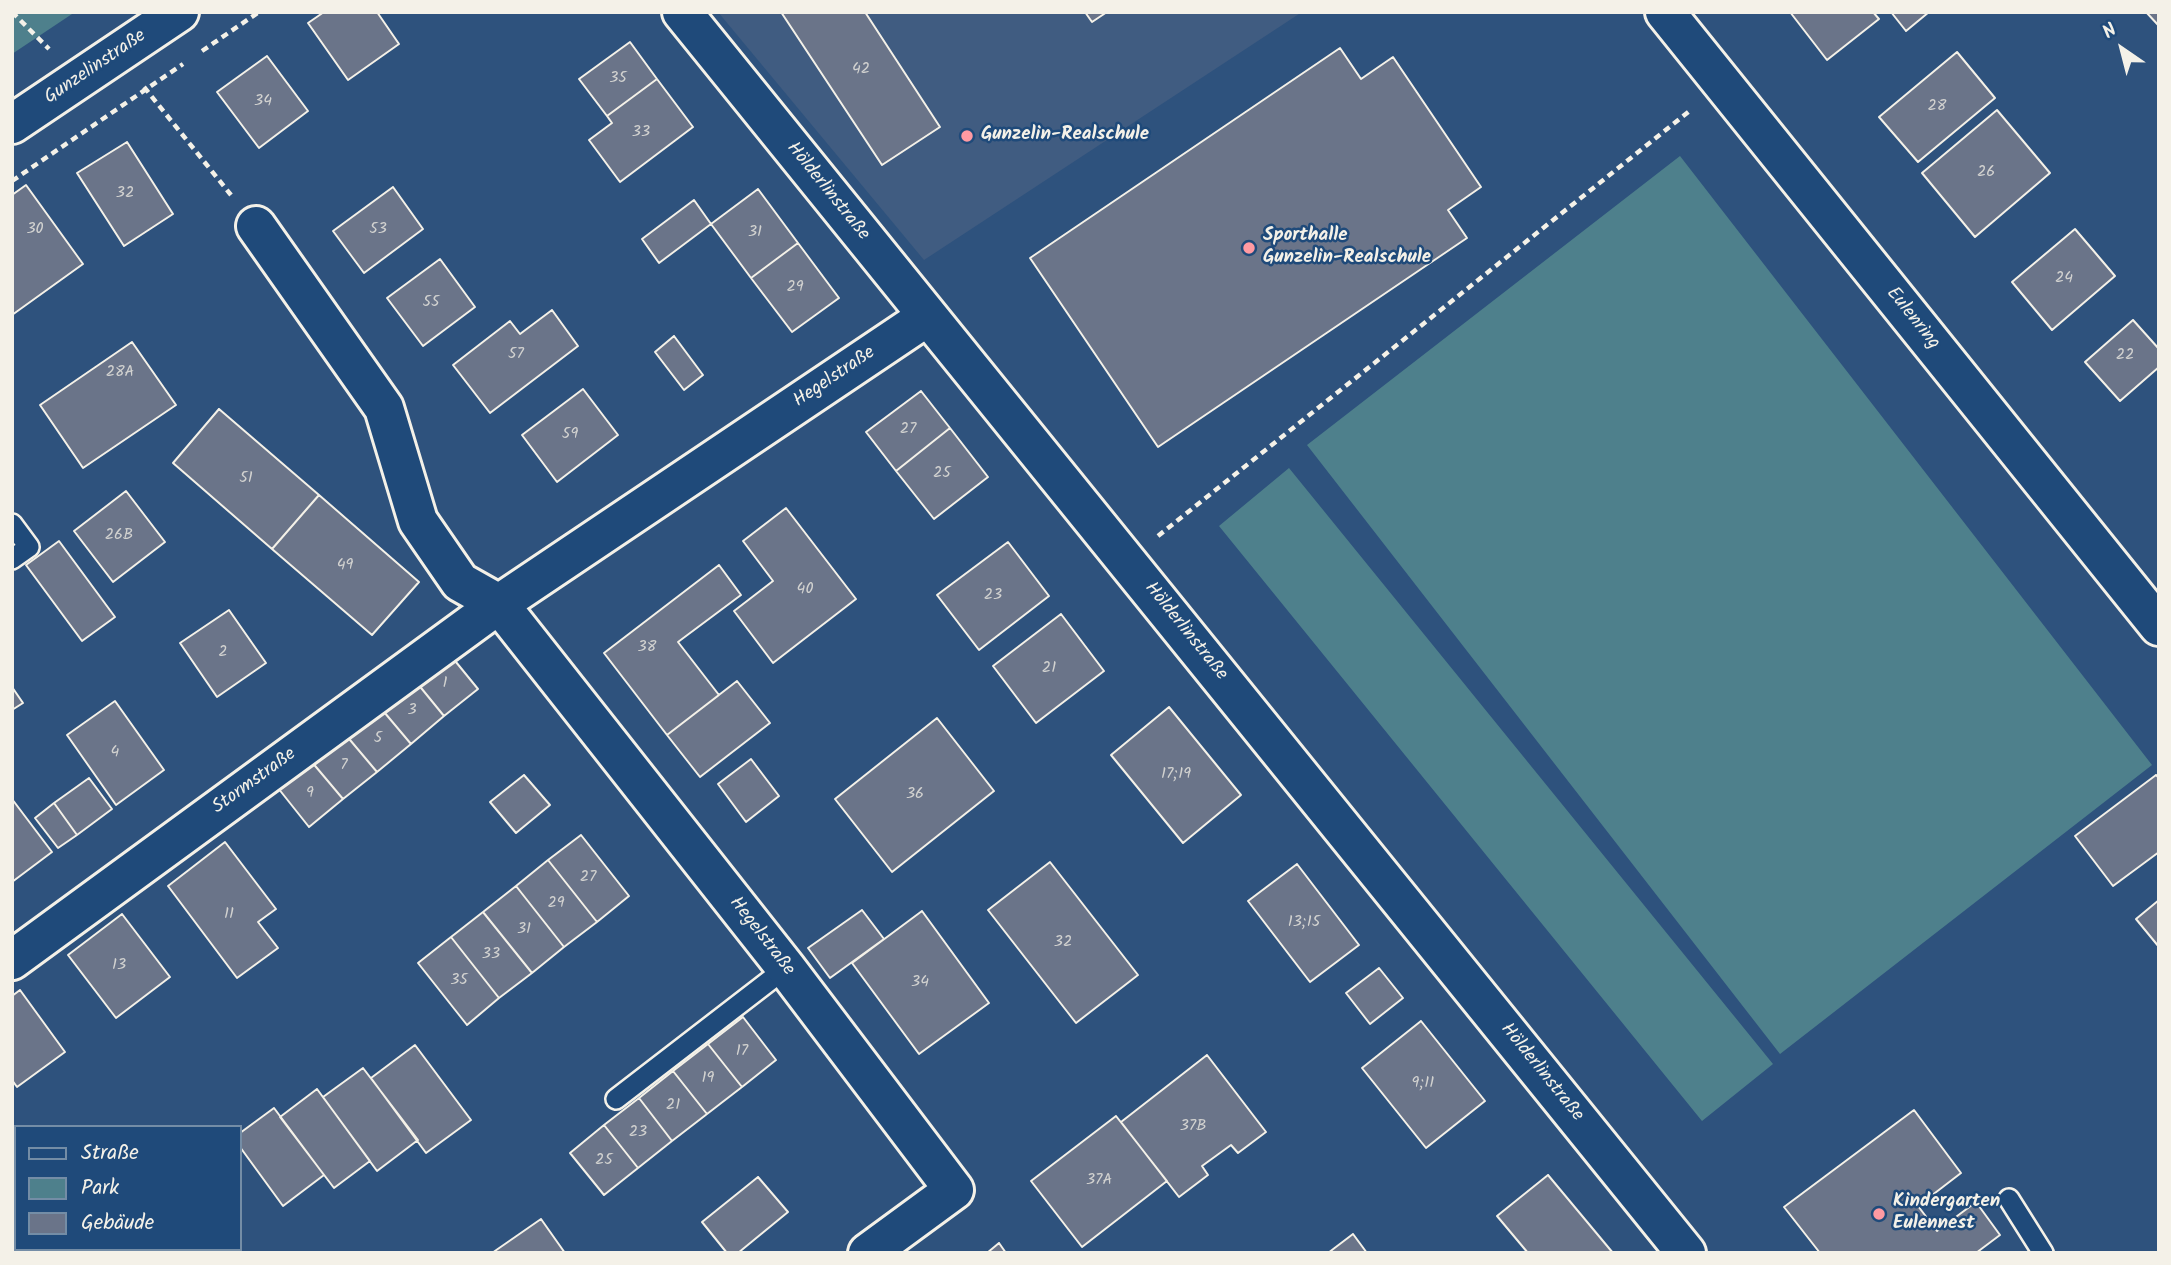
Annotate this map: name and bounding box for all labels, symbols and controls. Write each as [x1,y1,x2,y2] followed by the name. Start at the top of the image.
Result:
[2087,14,2157,84] north arrow
[2096,16,2123,48] text: N
[41,26,151,110] street label: Gunzelinstraße
[852,60,870,80] house number: 42
[609,69,627,89] house number: 35
[254,92,272,112] house number: 34
[1928,97,1946,117] house number: 28
[632,123,650,143] house number: 33
[981,125,1149,147] place label: Gunzelin-Realschule
[959,128,975,144] marker: Gunzelin-Realschule
[780,138,874,246] street label: Hölderlinstraße
[1977,163,1995,183] house number: 26
[116,184,134,204] house number: 32
[26,220,44,240] house number: 30
[369,220,387,240] house number: 53
[748,223,762,243] house number: 31
[1263,226,1431,270] place label: Sporthalle Gunzelin-Realschule
[1241,240,1257,256] marker: Sporthalle Gunzelin-Realschule
[2055,269,2073,289] house number: 24
[786,278,804,298] house number: 29
[1880,283,1944,355] street label: Eulenring
[422,293,440,313] house number: 55
[790,342,880,414] street label: Hegelstraße
[508,345,524,365] house number: 57
[2116,346,2134,366] house number: 22
[106,363,134,383] house number: 28A
[900,420,916,440] house number: 27
[562,425,578,445] house number: 59
[933,464,951,484] house number: 25
[239,469,253,489] house number: 51
[105,526,133,546] house number: 26B
[337,556,353,576] house number: 49
[1138,578,1232,686] street label: Hölderlinstraße
[797,580,813,600] house number: 40
[984,586,1002,606] house number: 23
[638,638,656,658] house number: 38
[218,643,228,663] house number: 2
[1042,659,1056,679] house number: 21
[442,674,448,694] house number: 1
[407,701,417,721] house number: 3
[374,729,382,749] house number: 5
[111,743,119,763] house number: 4
[209,744,301,820] street label: Stormstraße
[340,756,348,776] house number: 7
[1161,765,1191,785] house number: 17;19
[306,784,314,804] house number: 9
[906,785,924,805] house number: 36
[580,868,596,888] house number: 27
[723,893,799,981] street label: Hegelstraße
[547,894,565,914] house number: 29
[224,905,234,925] house number: 11
[1288,913,1320,933] house number: 13;15
[517,920,531,940] house number: 31
[1054,933,1072,953] house number: 32
[482,945,500,965] house number: 33
[112,956,126,976] house number: 13
[450,971,468,991] house number: 35
[911,973,929,993] house number: 34
[1494,1019,1588,1127] street label: Hölderlinstraße
[736,1042,748,1062] house number: 17
[702,1069,714,1089] house number: 19
[1412,1074,1434,1094] house number: 9;11
[666,1096,680,1116] house number: 21
[1180,1117,1206,1137] house number: 37B
[629,1123,647,1143] house number: 23
[14,1125,242,1251] legend
[81,1137,139,1170] text: Straße
[595,1151,613,1171] house number: 25
[1086,1171,1112,1191] house number: 37A
[81,1172,119,1205] text: Park
[1893,1192,2000,1236] place label: Kindergarten Eulennest
[1871,1206,1887,1222] marker: Kindergarten Eulennest
[81,1207,154,1240] text: Gebäude

